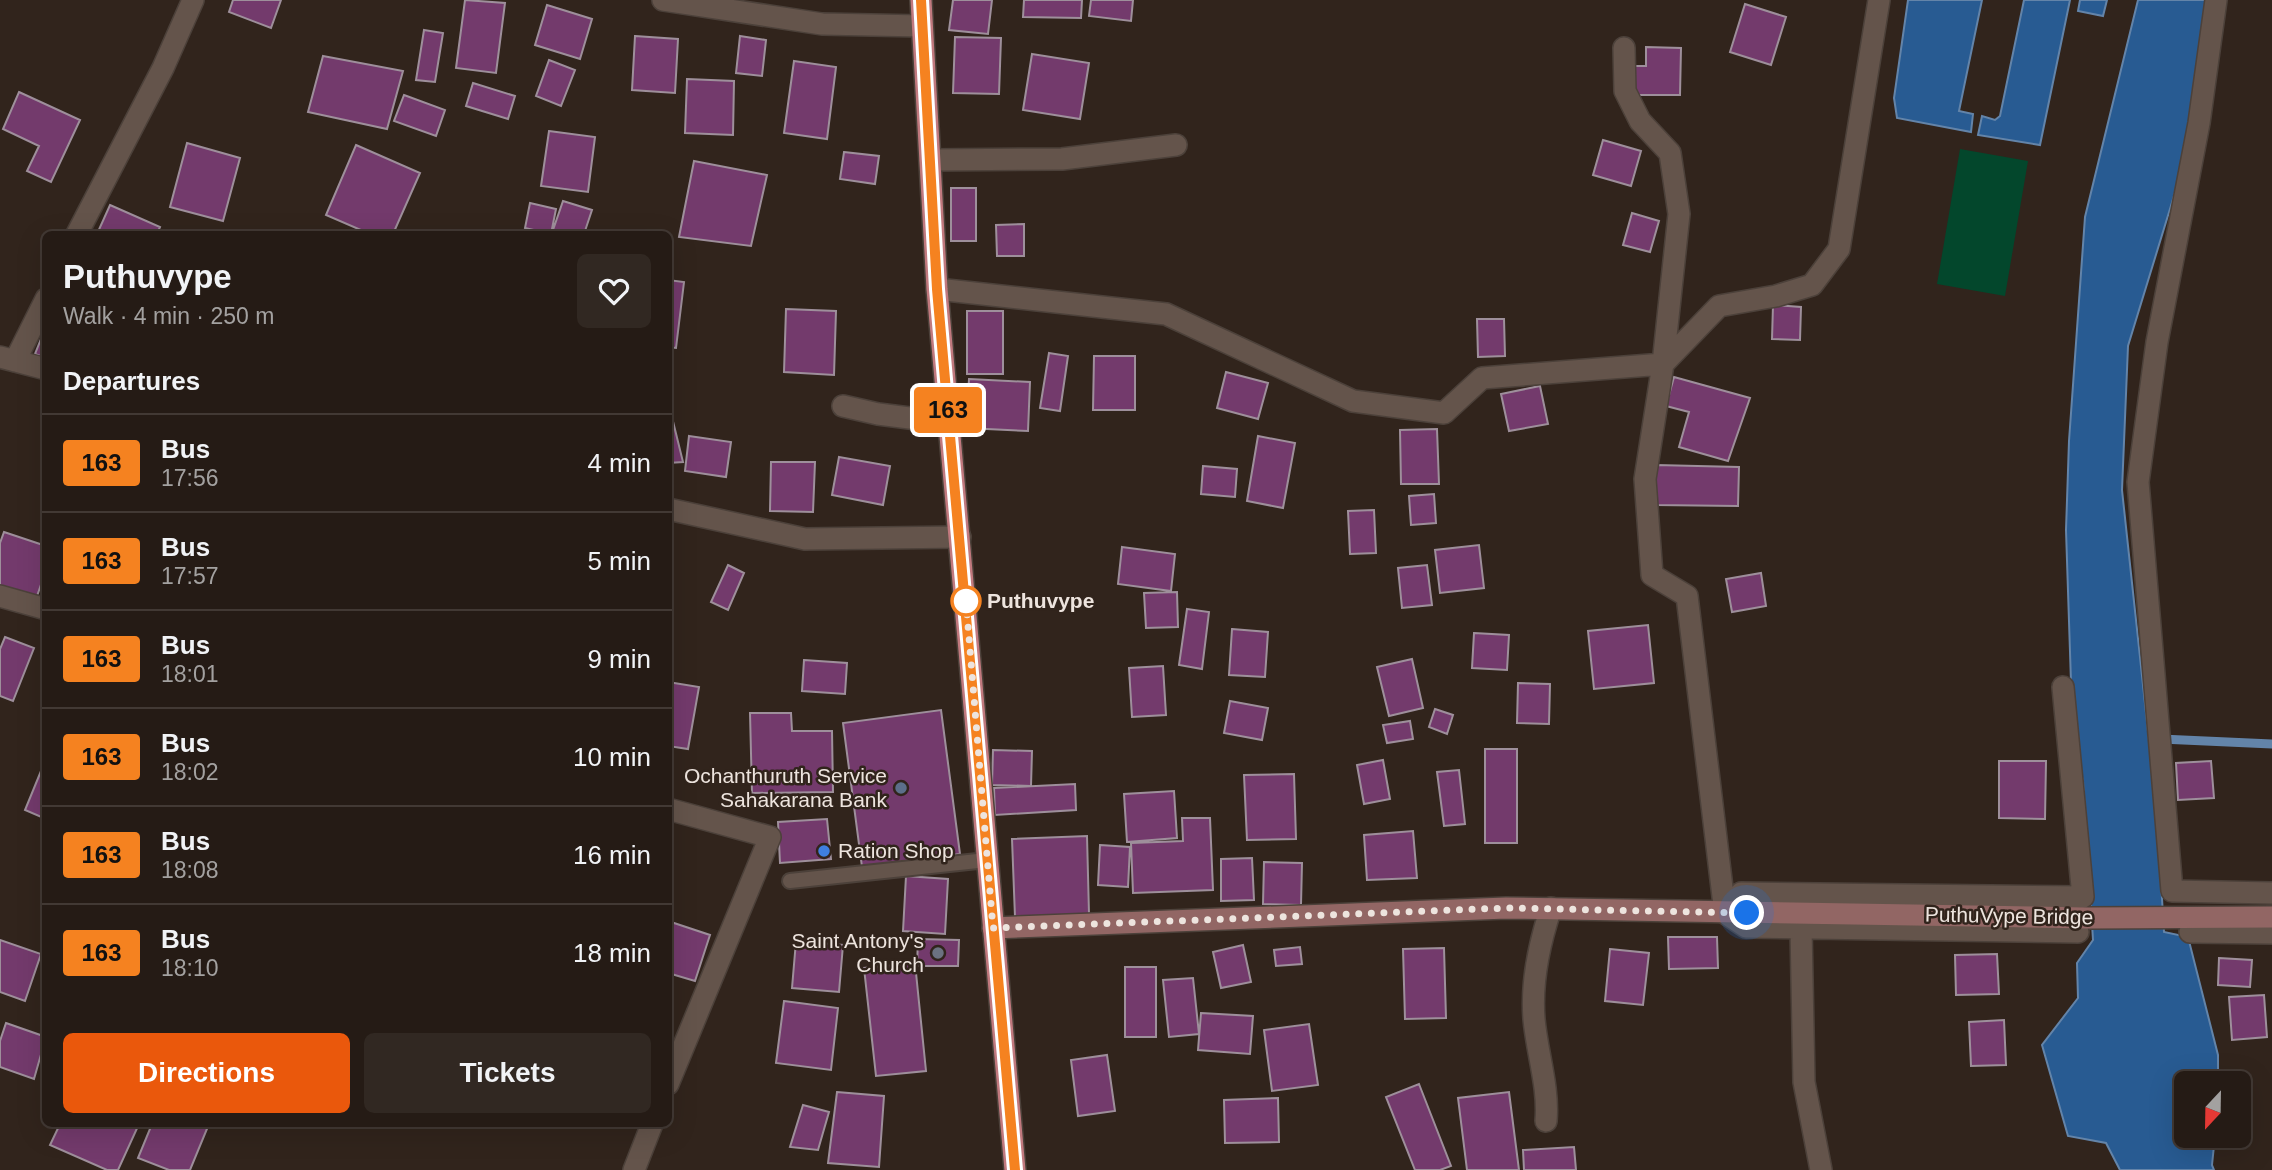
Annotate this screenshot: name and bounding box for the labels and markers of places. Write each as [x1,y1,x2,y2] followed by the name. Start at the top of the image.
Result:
[951,586,981,616] marker: Puthuvype
[987,589,1094,612] place label: Puthuvype
[684,764,887,811] place label: Ochanthuruth Service Sahakarana Bank
[893,780,909,796] marker: Ochanthuruth Service Sahakarana Bank
[838,839,954,862] place label: Ration Shop
[816,843,832,859] marker: Ration Shop
[792,929,924,976] place label: Saint Antony's Church
[930,945,946,961] marker: Saint Antony's Church

